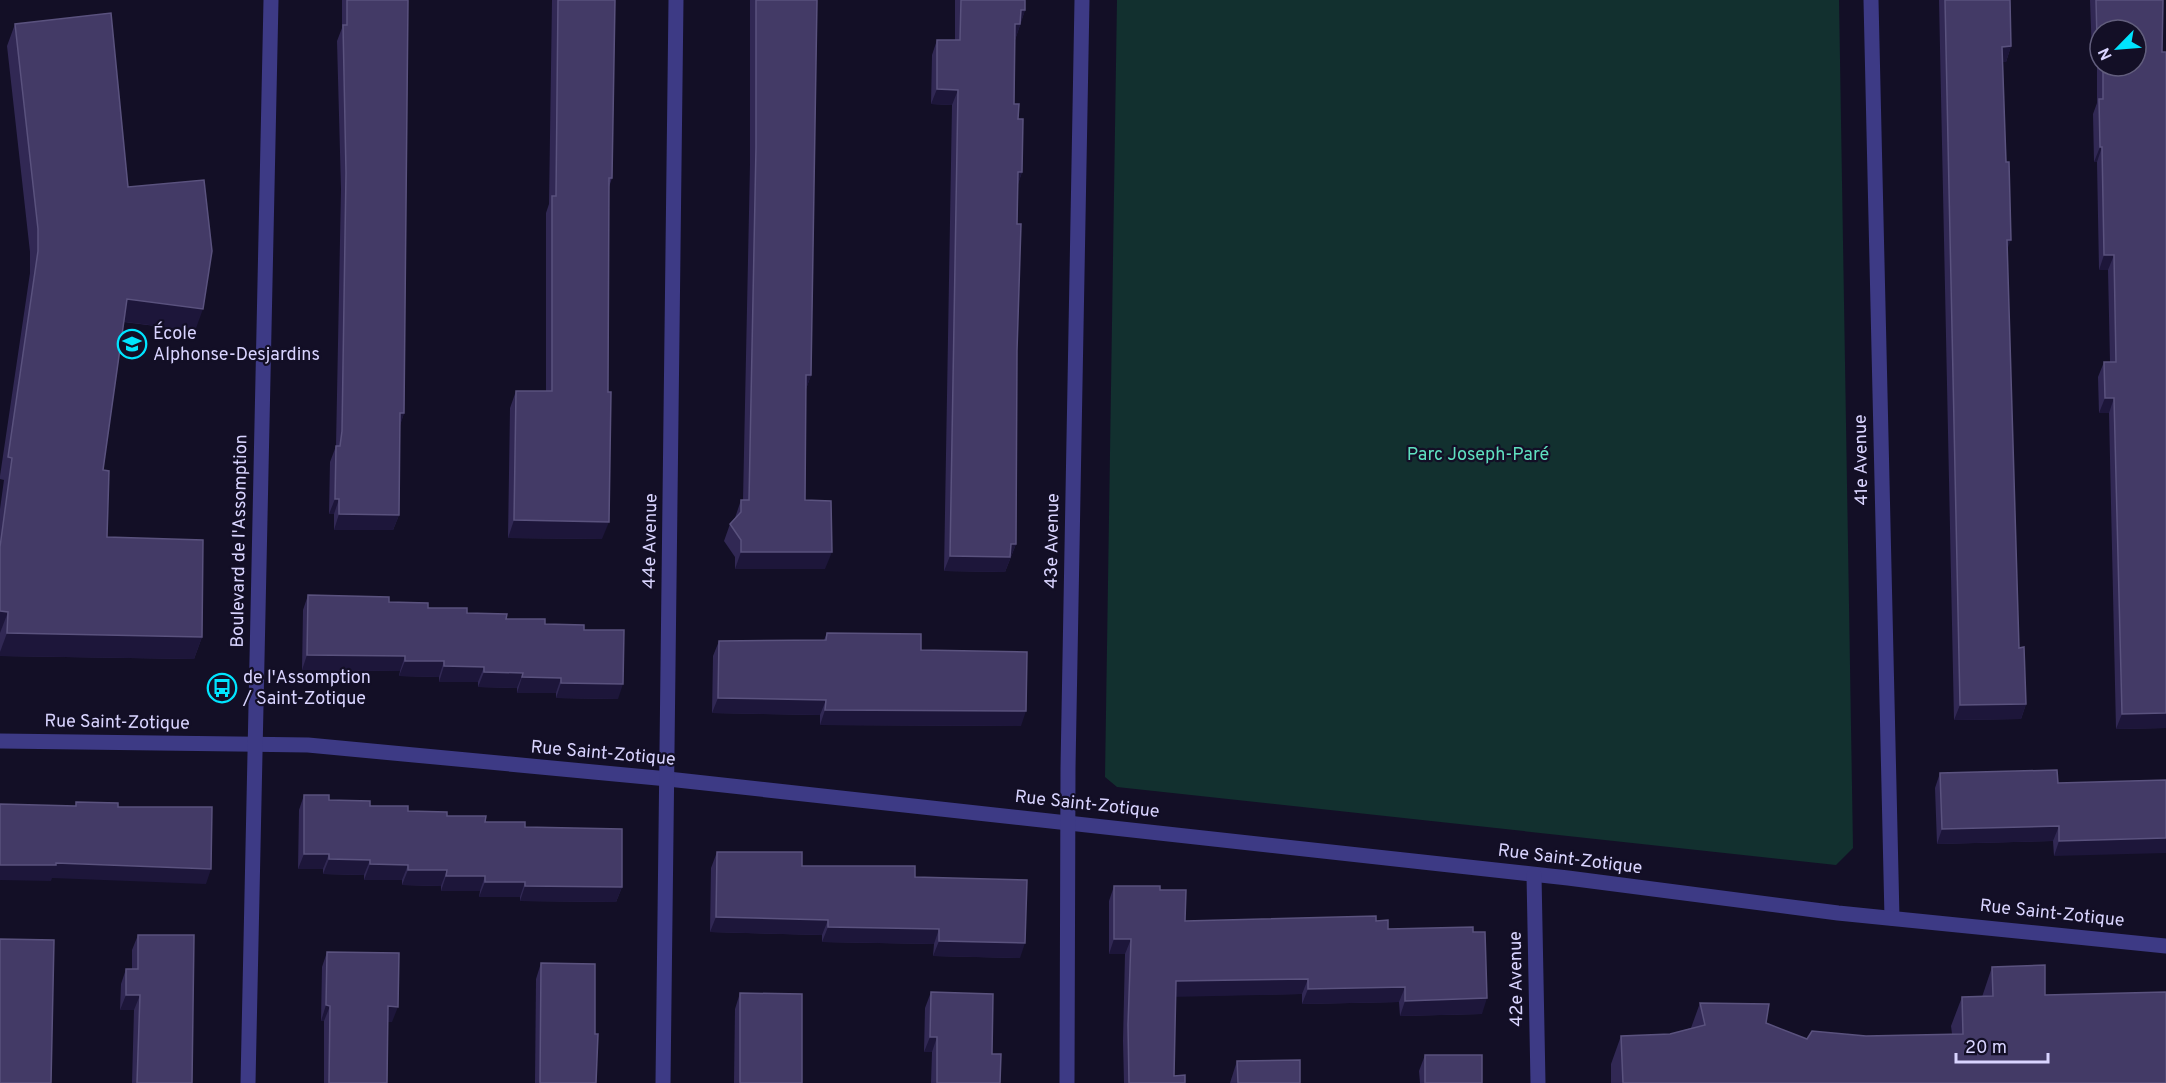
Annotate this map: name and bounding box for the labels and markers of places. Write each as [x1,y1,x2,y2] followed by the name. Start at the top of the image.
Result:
[153,321,320,367] place label: École Alphonse-Desjardins
[116,328,148,360] school or university icon: École Alphonse-Desjardins
[242,667,371,711] place label: de l'Assomption / Saint-Zotique
[206,672,238,704] bus stop icon: de l'Assomption / Saint-Zotique

